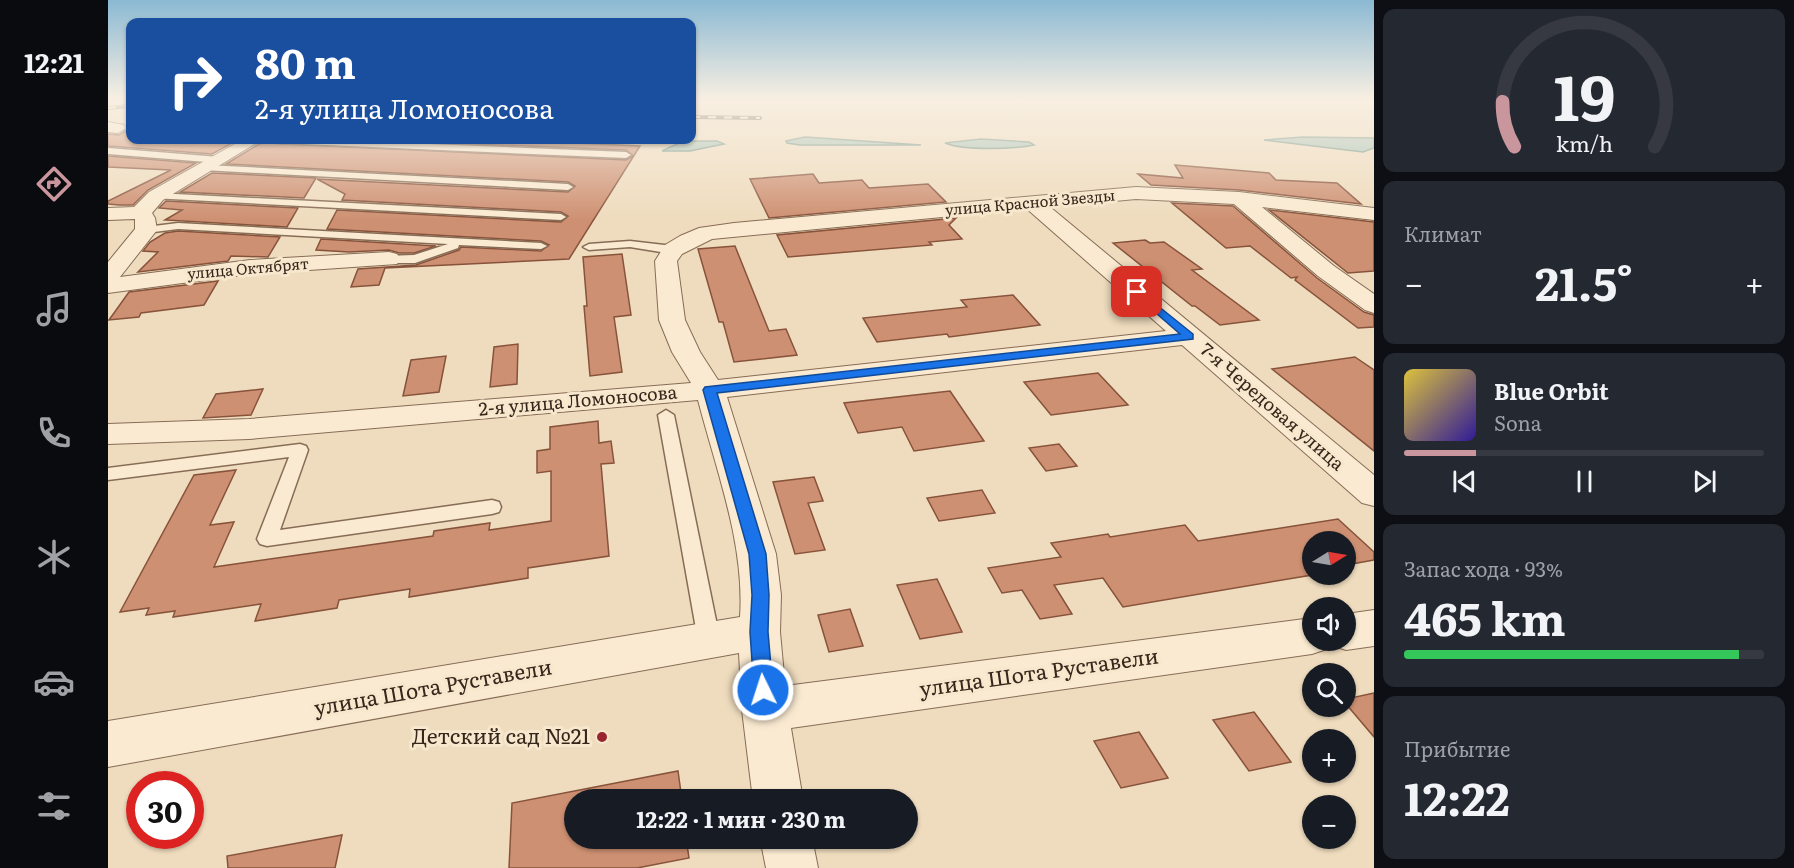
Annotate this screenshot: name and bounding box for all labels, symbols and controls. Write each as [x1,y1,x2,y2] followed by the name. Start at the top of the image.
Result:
[255,30,356,92] text: 80 m
[24,41,84,81] text: 12:21
[156,42,234,120] icon: right
[1553,49,1615,141] text: 19
[255,87,554,127] text: 2-я улица Ломоносова
[1555,128,1613,160] text: km/h
[33,163,75,205] icon: directions
[944,183,1116,220] street label: улица Красной Звезды
[1404,218,1482,248] text: Климат
[1535,248,1633,315] text: 21.5°
[186,251,310,284] street label: улица Октябрят
[1404,257,1423,306] text: −
[1745,257,1764,306] text: +
[1111,266,1162,317] pin
[1120,275,1153,308] icon: arrive
[33,288,75,330] icon: music
[1195,336,1351,476] street label: 7-я Чередовая улица
[1494,374,1609,407] text: Blue Orbit
[477,377,679,422] street label: 2-я улица Ломоносова
[1494,407,1542,437] text: Sona
[33,412,75,454] icon: phone
[1448,465,1481,498] icon: previous
[1568,465,1601,498] icon: pause
[1688,465,1721,498] icon: next
[1302,531,1356,585] north arrow
[1302,531,1356,849] map controls
[33,536,75,578] icon: climate
[1404,553,1563,583] text: Запас хода · 93%
[1404,583,1566,650] text: 465 km
[1302,597,1356,651] button: sound
[917,638,1160,703] street label: улица Шота Руставели
[311,649,554,722] street label: улица Шота Руставели
[731,658,795,722] position arrow
[33,661,75,703] icon: car
[1302,663,1356,717] button: search
[412,719,590,750] place label: Детский сад №21
[1302,729,1356,783] button: +
[595,730,609,744] marker: Детский сад №21
[1404,733,1510,763] text: Прибытие
[1404,763,1510,830] text: 12:22
[126,771,204,849] speed limit sign: 30
[33,785,75,827] icon: filters
[1302,795,1356,849] button: −
[636,802,846,835] text: 12:22 · 1 мин · 230 m

